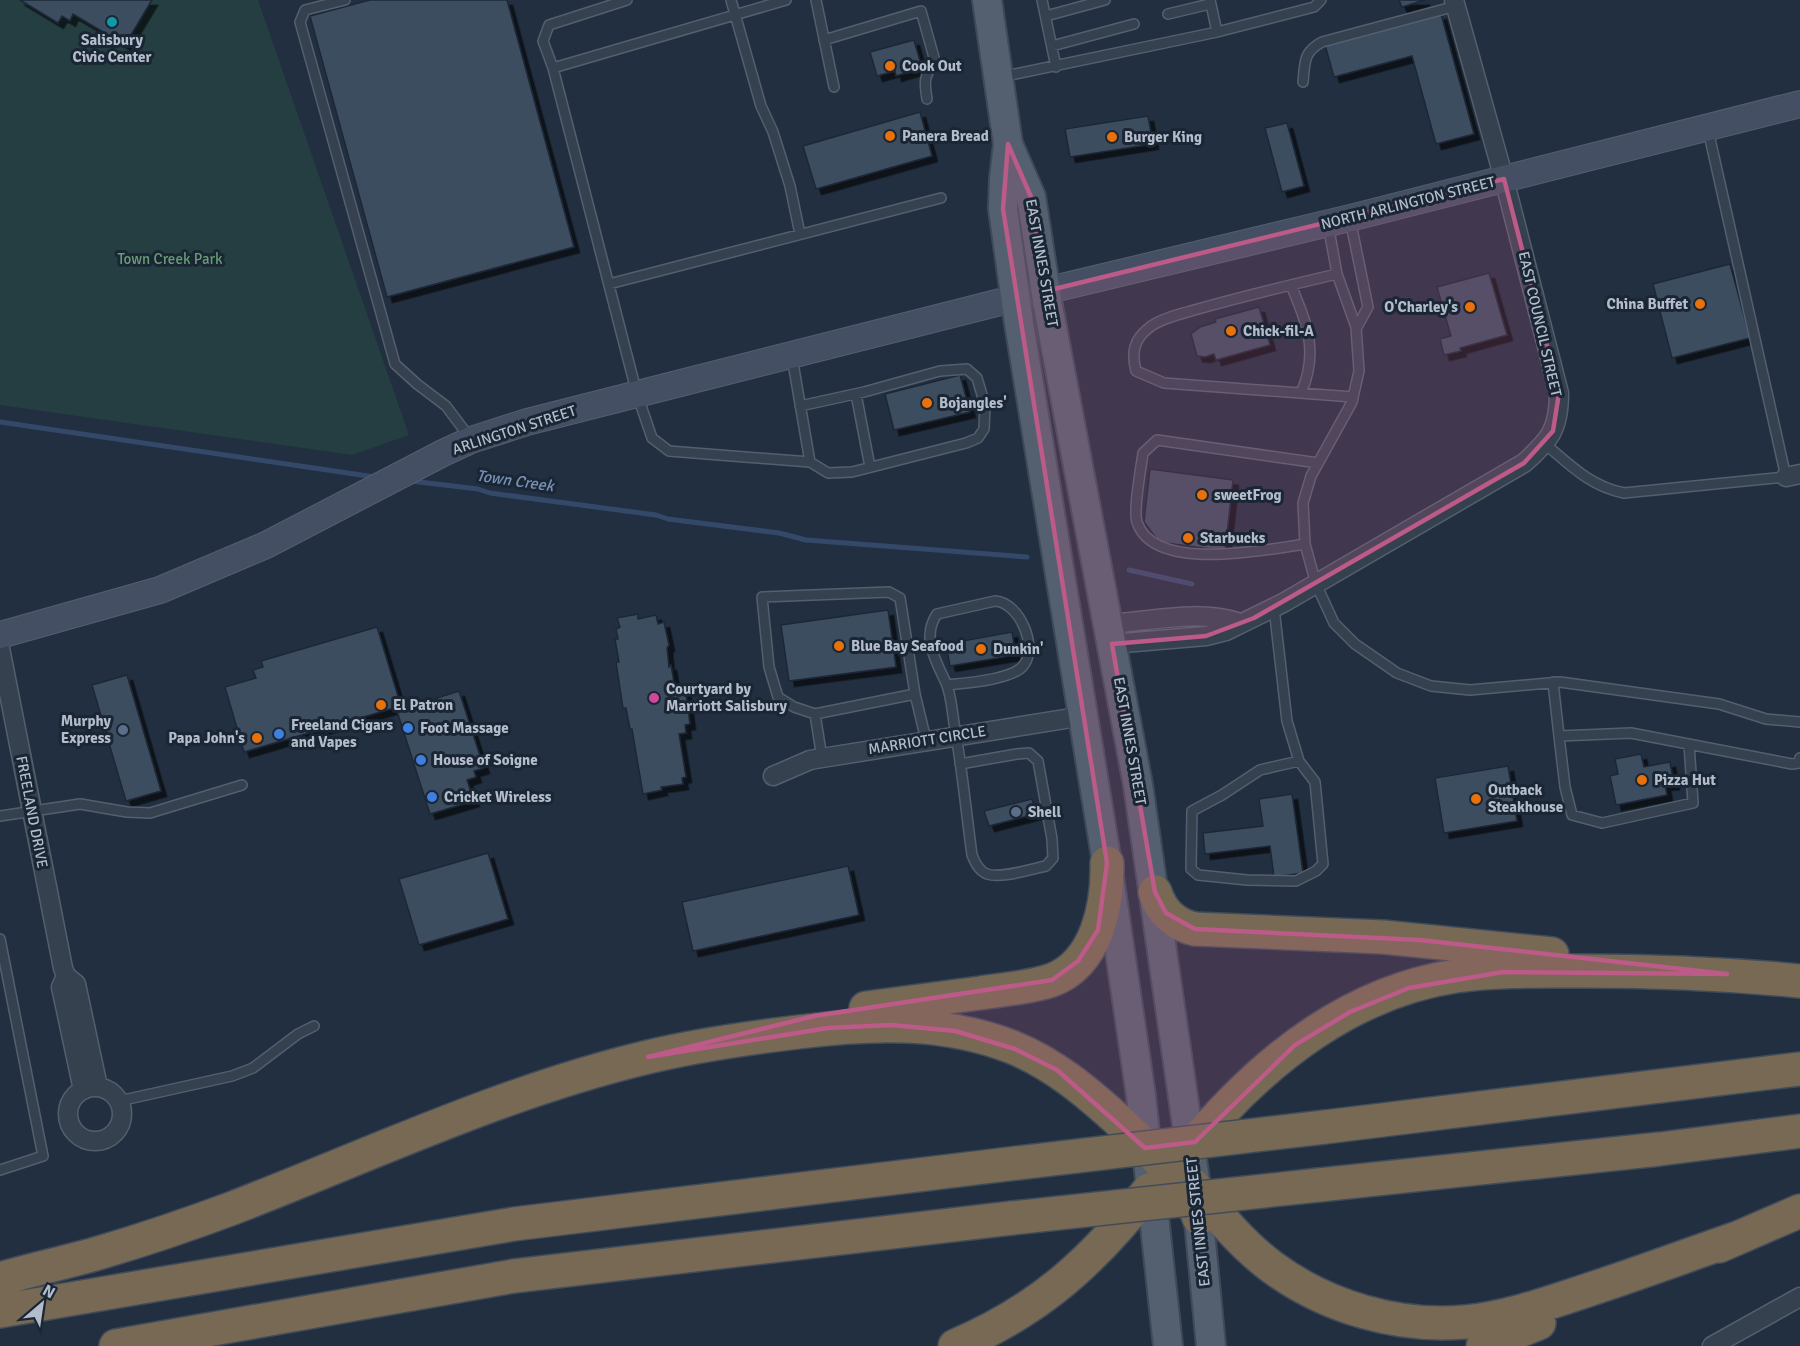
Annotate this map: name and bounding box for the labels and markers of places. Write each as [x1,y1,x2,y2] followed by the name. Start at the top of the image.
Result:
[105,15,119,29] marker: Salisbury Civic Center
[73,31,151,66] place label: Salisbury Civic Center
[902,57,962,75] place label: Cook Out
[883,59,897,73] marker: Cook Out
[902,127,989,145] place label: Panera Bread
[1124,128,1202,146] place label: Burger King
[883,129,897,143] marker: Panera Bread
[1105,130,1119,144] marker: Burger King
[1607,295,1688,313] place label: China Buffet
[1693,297,1707,311] marker: China Buffet
[1384,298,1458,316] place label: O'Charley's
[1463,300,1477,314] marker: O'Charley's
[1243,322,1314,340] place label: Chick-fil-A
[1224,324,1238,338] marker: Chick-fil-A
[939,394,1007,412] place label: Bojangles'
[920,396,934,410] marker: Bojangles'
[1214,486,1282,504] place label: sweetFrog
[1195,488,1209,502] marker: sweetFrog
[1200,529,1266,547] place label: Starbucks
[1181,531,1195,545] marker: Starbucks
[851,637,964,655] place label: Blue Bay Seafood
[832,639,846,653] marker: Blue Bay Seafood
[993,640,1043,658] place label: Dunkin'
[974,642,988,656] marker: Dunkin'
[666,680,788,715] place label: Courtyard by Marriott Salisbury
[647,691,661,705] marker: Courtyard by Marriott Salisbury
[393,696,453,714] place label: El Patron
[374,698,388,712] marker: El Patron
[61,712,112,747] place label: Murphy Express
[291,716,394,751] place label: Freeland Cigars and Vapes
[420,719,509,737] place label: Foot Massage
[401,721,415,735] marker: Foot Massage
[116,723,130,737] marker: Murphy Express
[272,727,286,741] marker: Freeland Cigars and Vapes
[168,729,245,747] place label: Papa John's
[250,731,264,745] marker: Papa John's
[433,751,538,769] place label: House of Soigne
[414,753,428,767] marker: House of Soigne
[1654,771,1716,789] place label: Pizza Hut
[1635,773,1649,787] marker: Pizza Hut
[1488,781,1563,816] place label: Outback Steakhouse
[444,788,552,806] place label: Cricket Wireless
[425,790,439,804] marker: Cricket Wireless
[1469,792,1483,806] marker: Outback Steakhouse
[1028,803,1061,821] place label: Shell
[1009,805,1023,819] marker: Shell

